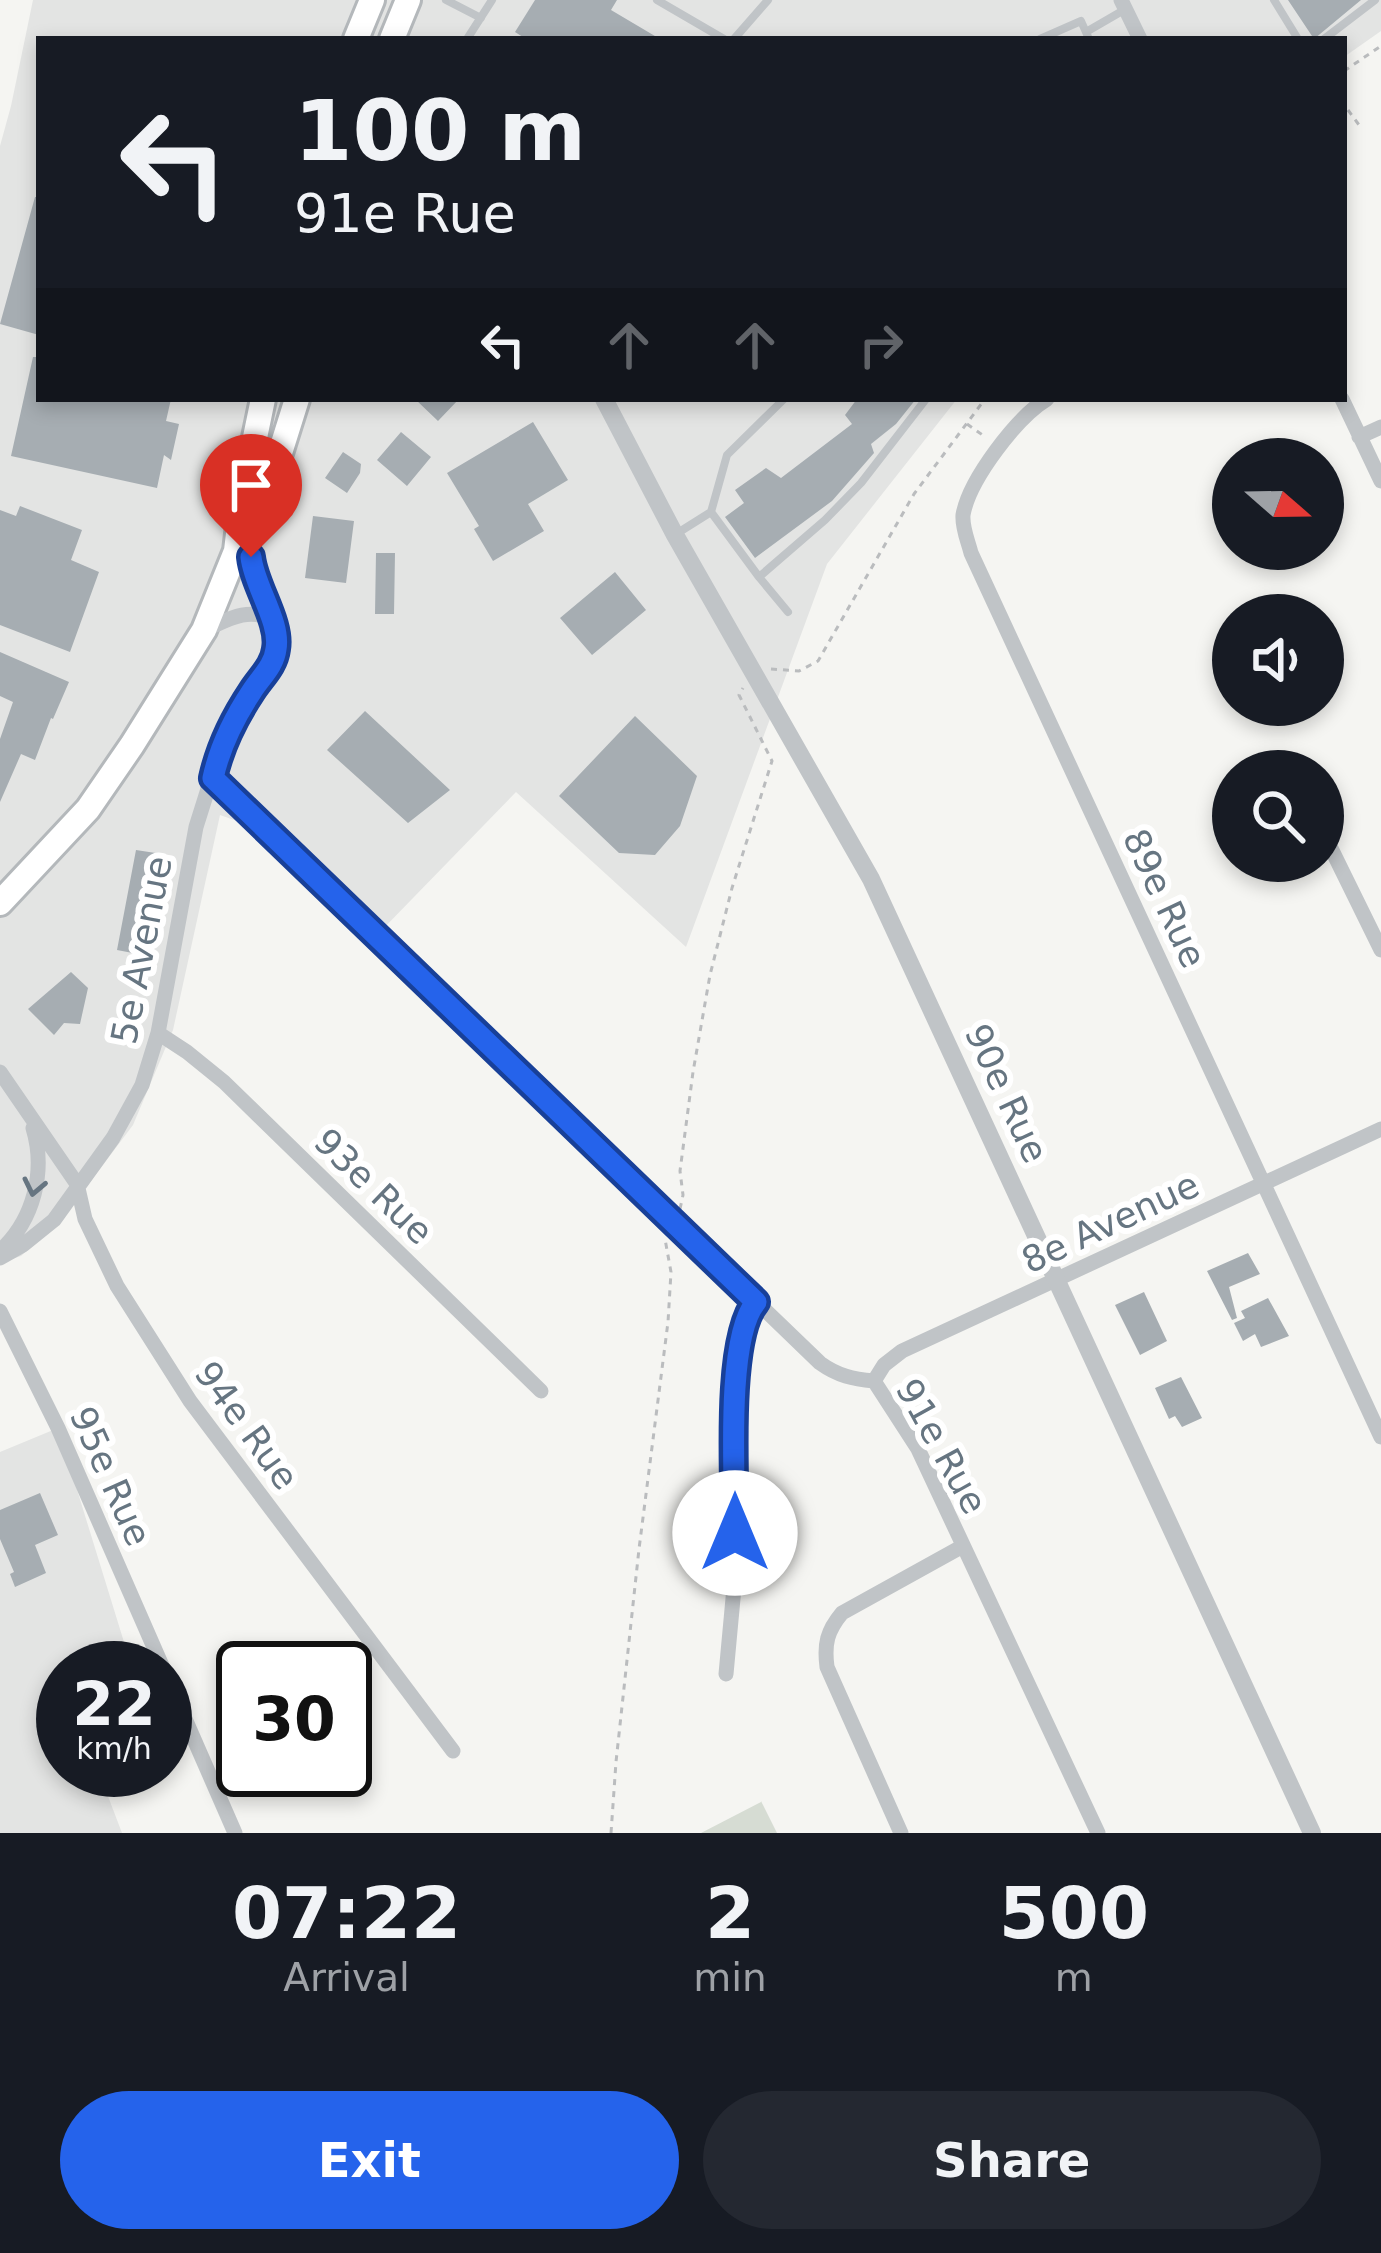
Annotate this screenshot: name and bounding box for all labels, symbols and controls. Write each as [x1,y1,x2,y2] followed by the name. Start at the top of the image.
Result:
[294,82,586,180] text: 100 m
[96,84,252,240] icon: left
[294,182,516,245] text: 91e Rue
[470,312,536,378] icon: left
[596,312,662,378] icon: ahead
[722,312,788,378] icon: ahead
[848,312,914,378] icon: right
[200,434,302,557] pin
[1212,438,1344,570] north arrow
[1212,438,1344,882] map controls
[218,452,284,518] icon: arrive
[1212,594,1344,726] button: sound
[1212,750,1344,882] button: search
[1115,823,1214,974] street label: 89e Rue
[103,853,180,1047] street label: 5e Avenue
[957,1018,1056,1169] street label: 90e Rue
[306,1120,441,1252] street label: 93e Rue
[1015,1164,1205,1281] street label: 8e Avenue
[23,1176,48,1196] one-way arrow
[187,1353,307,1497] street label: 94e Rue
[888,1372,995,1521] street label: 91e Rue
[62,1400,159,1552] street label: 95e Rue
[672,1470,798,1596] position arrow
[216,1641,372,1797] speed limit sign: 30
[72,1669,156,1739] text: 22
[76,1731,152,1766] text: km/h
[232,1871,461,1955] text: 07:22
[705,1871,755,1955] text: 2
[999,1871,1149,1955] text: 500
[283,1955,410,2000] text: Arrival
[693,1955,767,2000] text: min
[1055,1955,1093,2000] text: m
[60,2091,679,2229] button: Exit
[703,2091,1321,2229] button: Share

